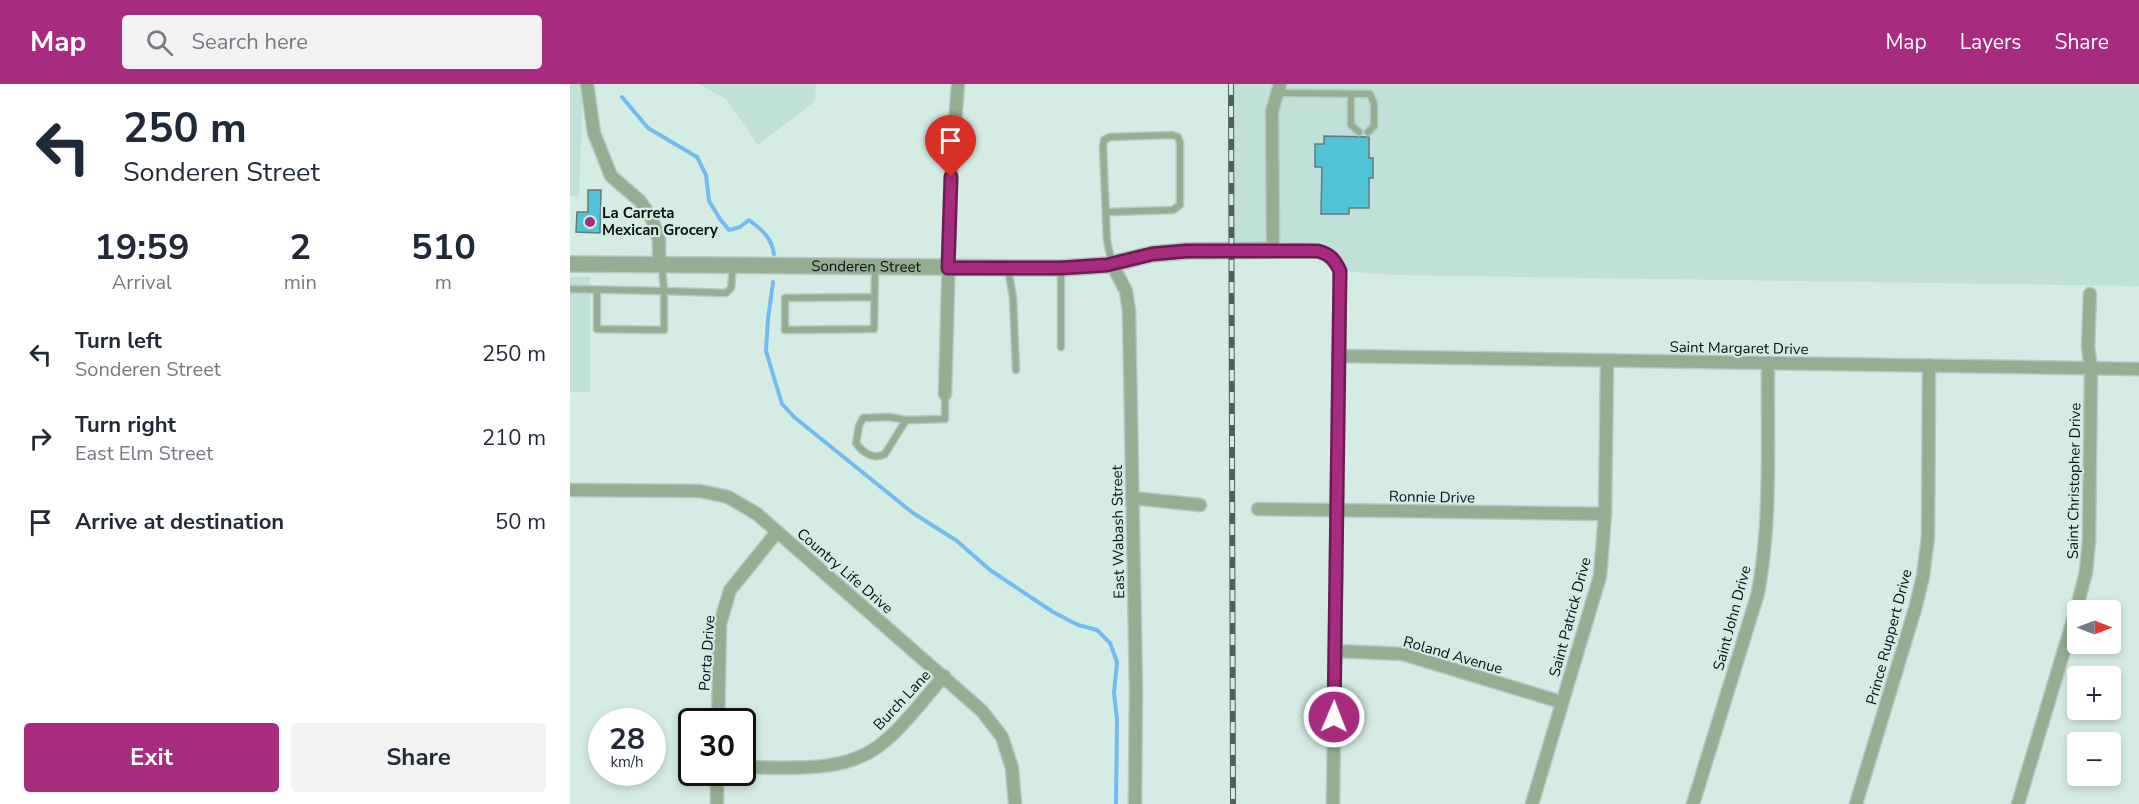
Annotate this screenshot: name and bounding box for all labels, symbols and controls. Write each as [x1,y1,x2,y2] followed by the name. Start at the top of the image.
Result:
[122,15,542,69] search box
[30,23,86,61] text: Map
[143,26,176,59] icon: search
[191,27,308,57] text: Search here
[1885,28,1927,56] text: Map
[1960,28,2021,56] text: Layers
[2054,28,2109,56] text: Share
[123,100,247,157] text: 250 m
[24,108,102,186] icon: left
[925,115,976,177] pin
[934,124,967,157] icon: arrive
[123,154,320,191] text: Sonderen Street
[602,203,718,240] place label: La Carreta Mexican Grocery
[583,215,597,229] marker: La Carreta Mexican Grocery
[94,223,190,272] text: 19:59
[289,223,311,272] text: 2
[411,223,476,272] text: 510
[811,256,922,277] street label: Sonderen Street
[112,269,172,296] text: Arrival
[284,269,317,296] text: min
[435,269,452,296] text: m
[75,326,162,356] text: Turn left
[1669,337,1809,359] street label: Saint Margaret Drive
[24,338,57,371] icon: left
[482,339,546,369] text: 250 m
[75,356,221,383] text: Sonderen Street
[2063,403,2085,559] street label: Saint Christopher Drive
[75,410,176,440] text: Turn right
[24,422,57,455] icon: right
[482,423,546,453] text: 210 m
[75,440,213,467] text: East Elm Street
[1107,464,1129,599] street label: East Wabash Street
[1389,486,1475,508] street label: Ronnie Drive
[24,506,57,539] icon: arrive
[75,507,284,537] text: Arrive at destination
[495,507,546,537] text: 50 m
[793,524,897,618] street label: Country Life Drive
[1544,555,1596,679] street label: Saint Patrick Drive
[1708,563,1756,673] street label: Saint John Drive
[1861,567,1917,707] street label: Prince Ruppert Drive
[2067,600,2121,654] north arrow
[2067,600,2121,786] map controls
[694,614,720,692] street label: Porta Drive
[1401,631,1505,679] street label: Roland Avenue
[869,665,935,735] street label: Burch Lane
[2067,666,2121,720] button: +
[1302,685,1366,749] position arrow
[678,708,756,786] speed limit sign: 30
[609,719,645,760] text: 28
[24,723,279,792] button: Exit
[291,723,546,792] button: Share
[2067,732,2121,786] button: −
[610,752,644,772] text: km/h

